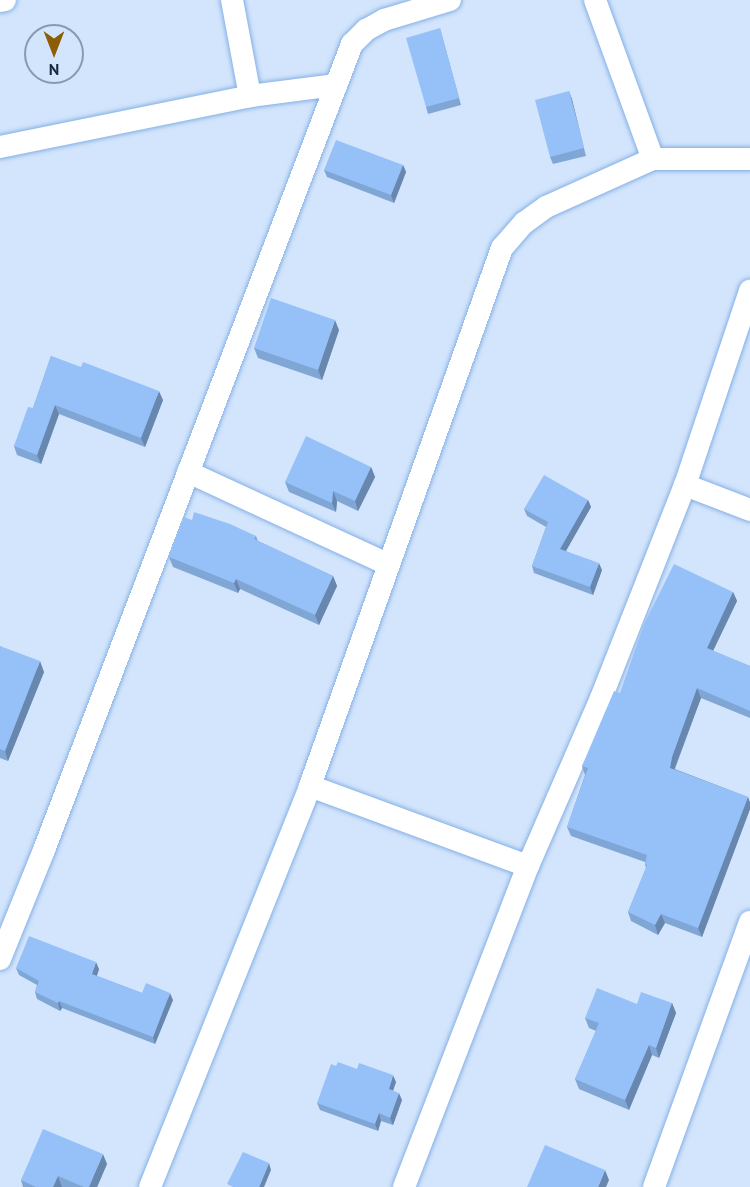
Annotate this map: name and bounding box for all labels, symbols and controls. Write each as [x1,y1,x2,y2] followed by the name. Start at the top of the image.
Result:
[24,24,84,84] north arrow
[49,60,59,80] text: N

